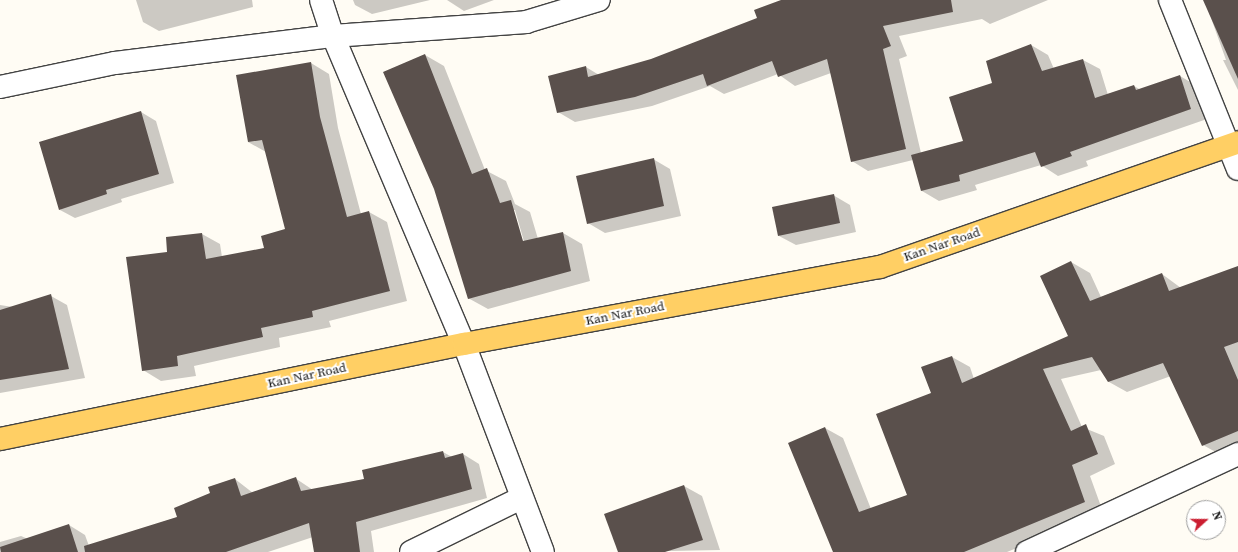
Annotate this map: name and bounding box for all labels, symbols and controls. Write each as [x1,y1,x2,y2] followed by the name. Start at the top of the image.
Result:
[902,225,982,265] street label: Kan Nar Road
[584,299,666,329] street label: Kan Nar Road
[266,360,348,392] street label: Kan Nar Road
[1186,500,1226,540] north arrow
[1208,509,1225,522] text: N

